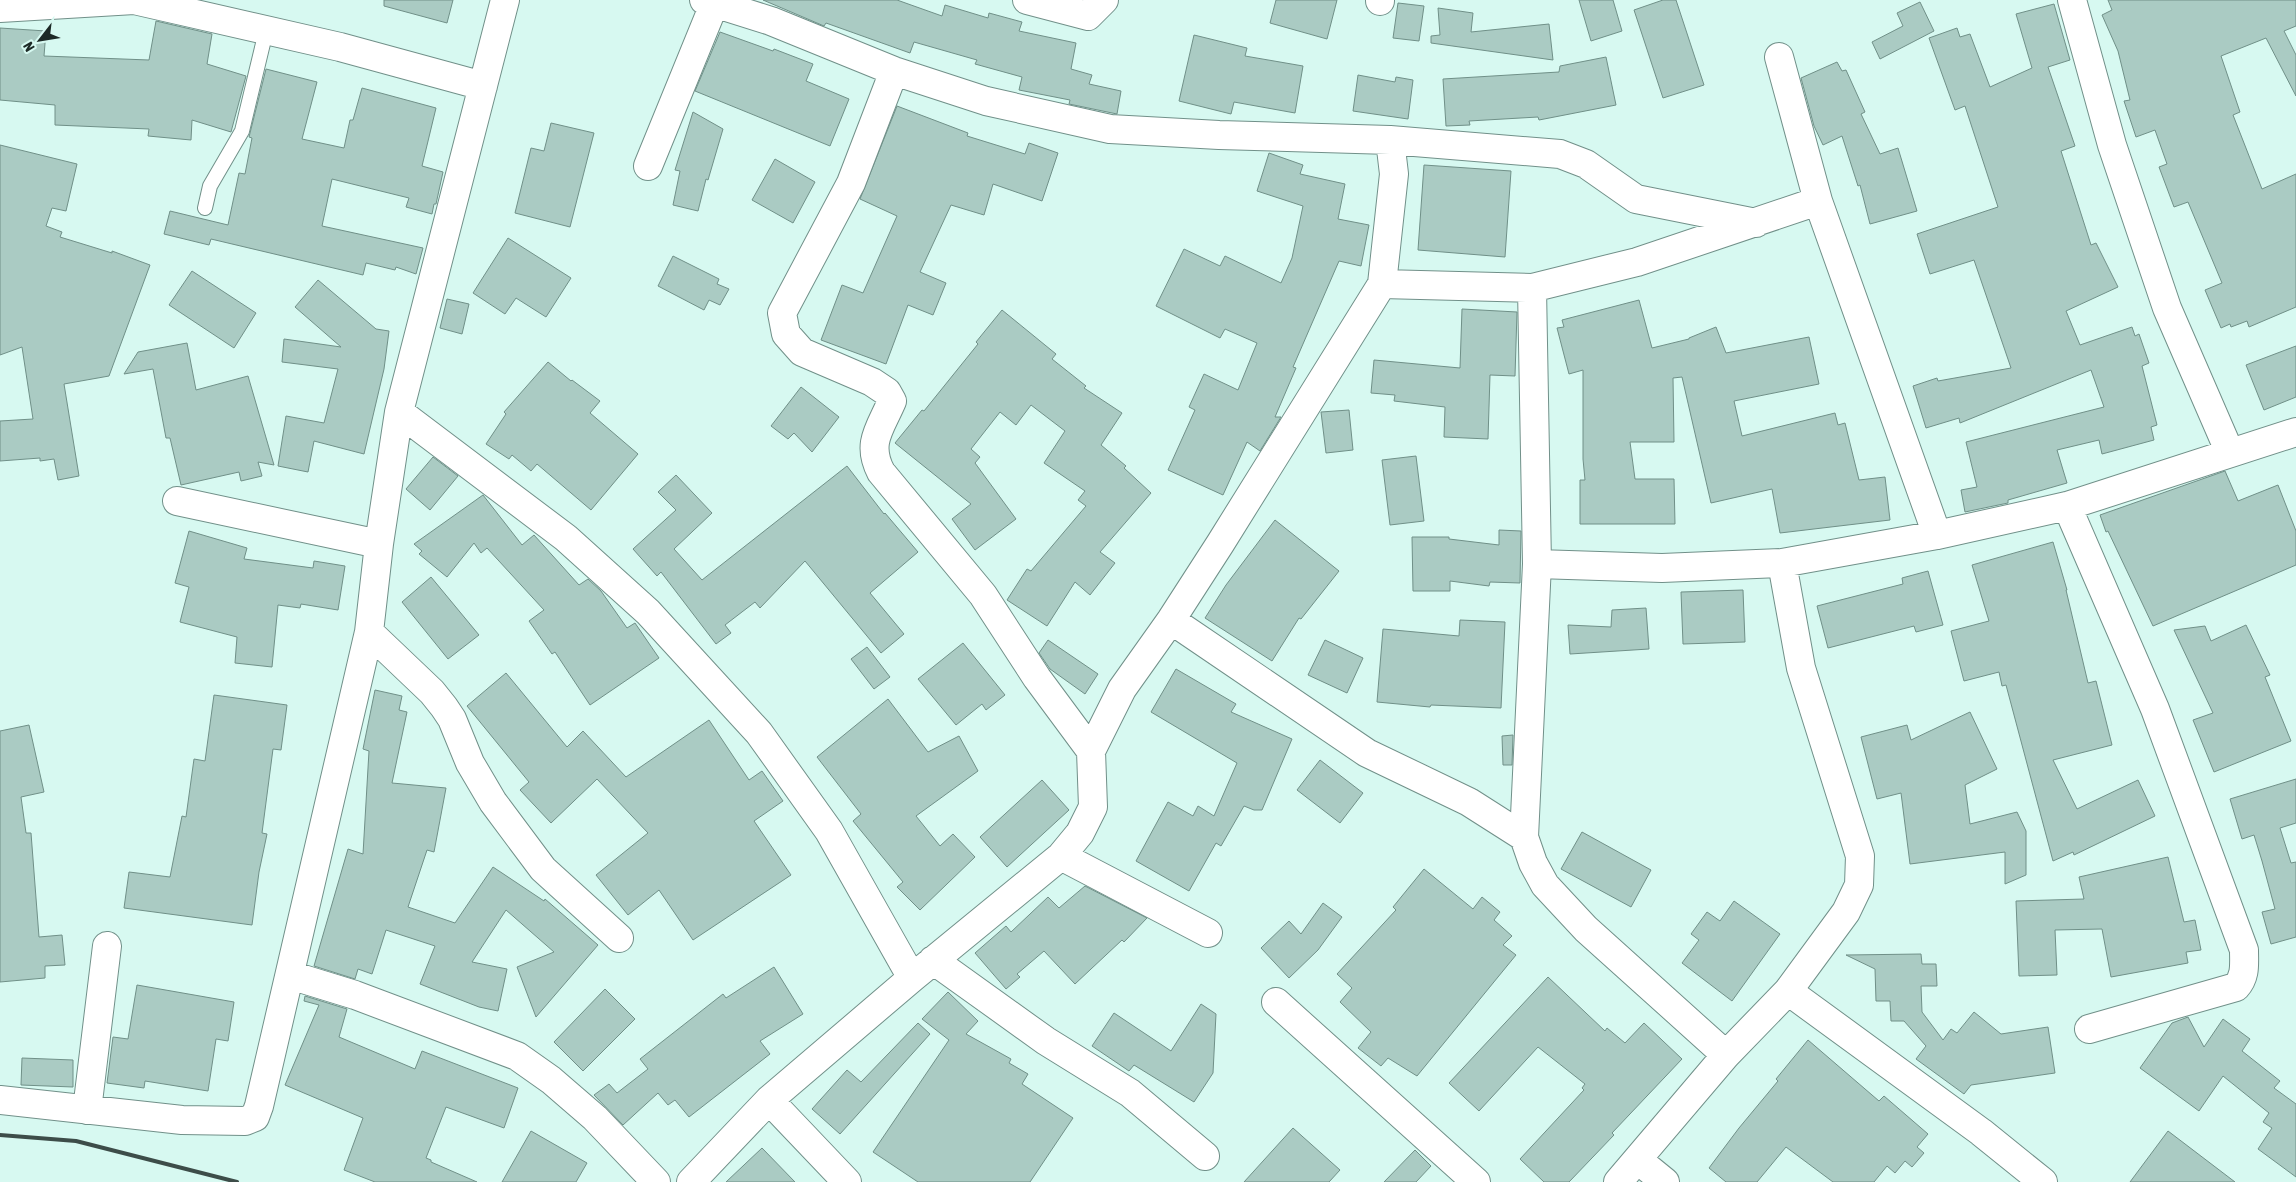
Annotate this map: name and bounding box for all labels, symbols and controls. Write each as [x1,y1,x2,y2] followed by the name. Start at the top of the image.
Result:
[15,15,65,65] north arrow
[20,39,38,54] text: N

